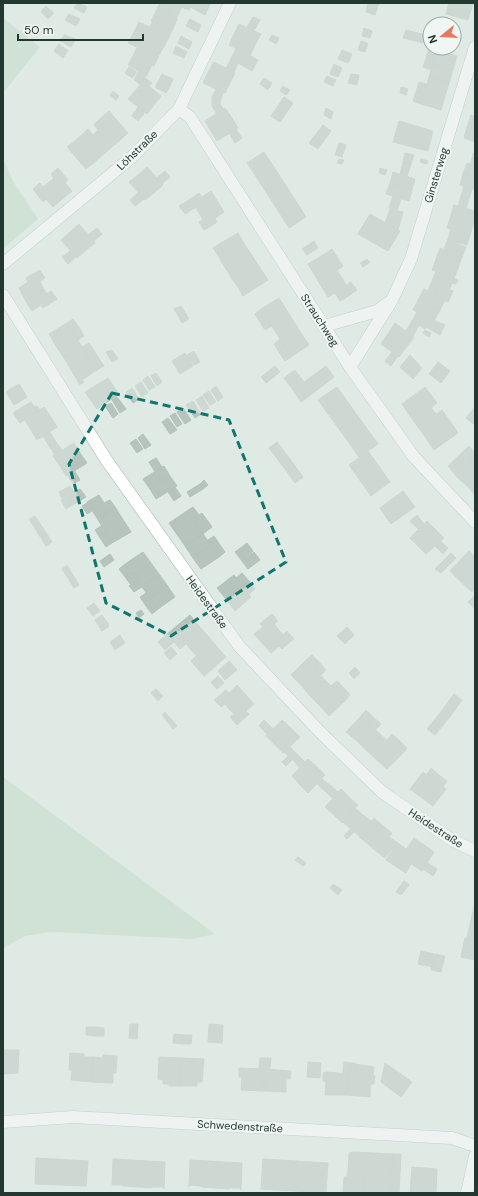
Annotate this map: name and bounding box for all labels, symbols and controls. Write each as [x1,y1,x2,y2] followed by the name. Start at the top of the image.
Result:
[18,16,143,42] scale bar
[422,16,462,56] north arrow
[24,22,53,38] text: 50 m
[425,33,440,45] text: N
[114,127,160,173] street label: Löhstraße
[421,145,451,205] street label: Ginsterweg
[298,291,342,349] street label: Strauchweg
[183,573,231,631] street label: Heidestraße
[406,805,466,851] street label: Heidestraße
[197,1117,283,1135] street label: Schwedenstraße

